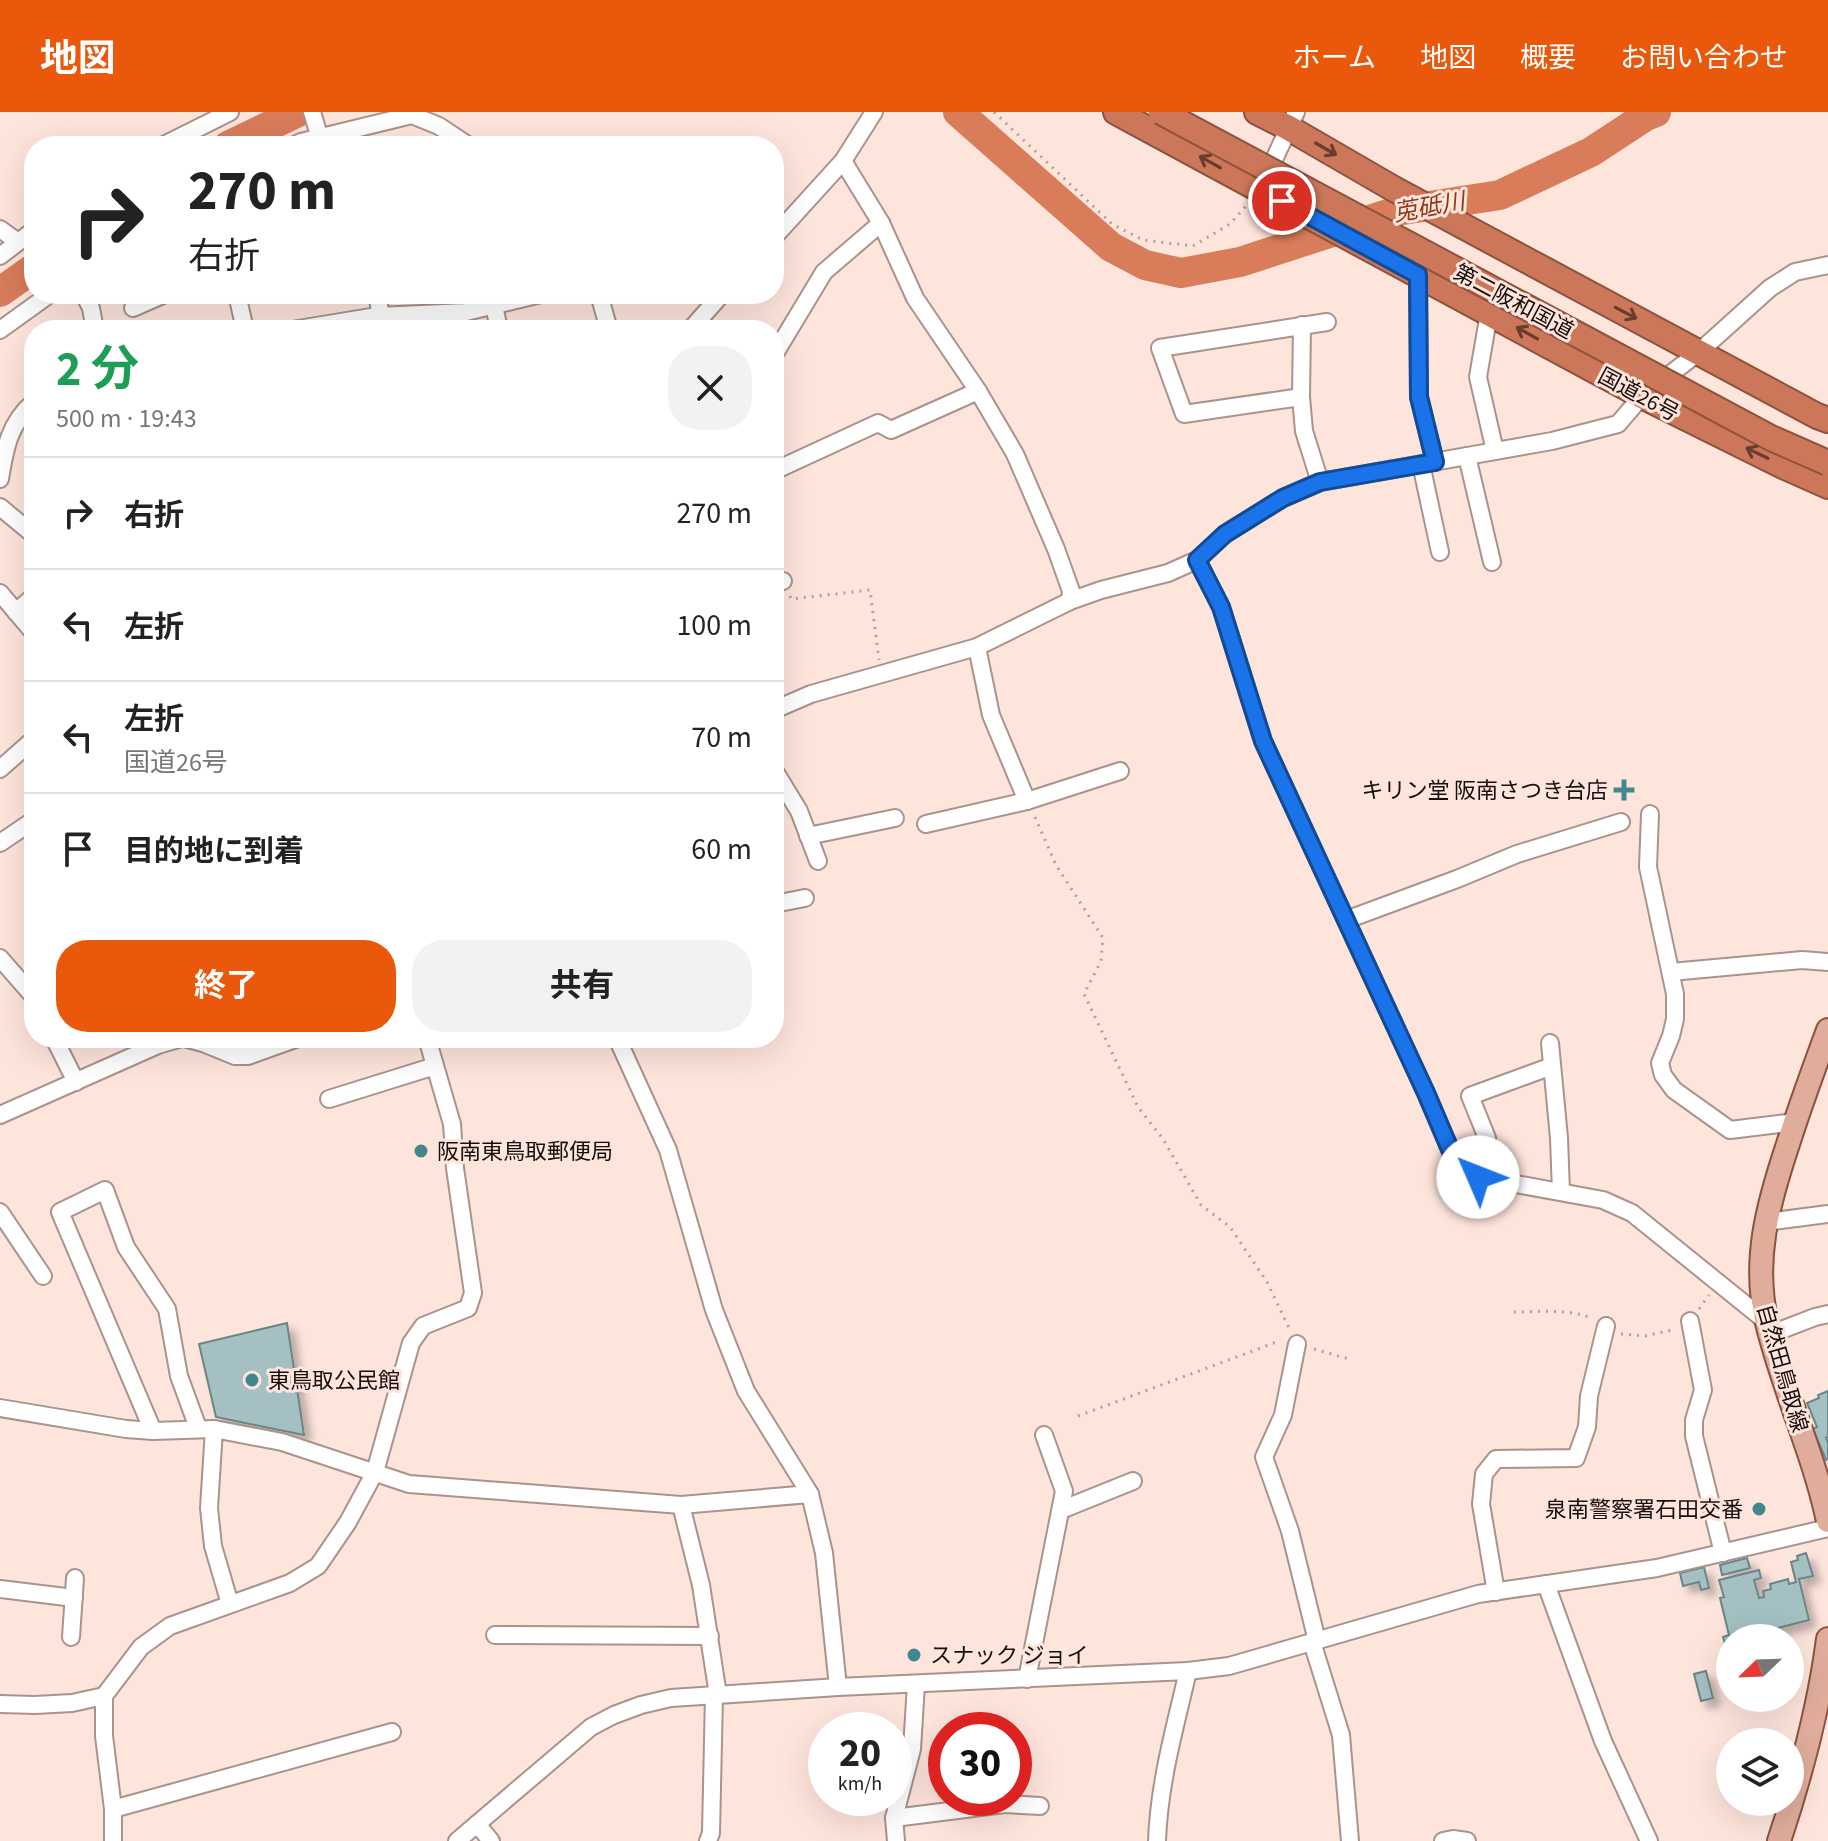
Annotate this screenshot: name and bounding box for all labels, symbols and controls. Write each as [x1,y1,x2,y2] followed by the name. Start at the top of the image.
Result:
[40,32,116,86] text: 地図
[1293,38,1376,78] text: ホーム
[1420,38,1476,78] text: 地図
[1520,38,1576,78] text: 概要
[1620,38,1788,78] text: お問い合わせ
[1314,141,1337,157] one-way arrow
[188,152,336,231] text: 270 m
[1199,154,1223,169] one-way arrow
[1248,167,1316,235] pin
[56,168,160,272] icon: right
[1260,179,1304,223] icon: arrive
[1391,183,1471,231] water label: 莵砥川
[188,231,260,282] text: 右折
[1448,257,1579,347] street label: 第二阪和国道
[1613,306,1637,322] one-way arrow
[1515,325,1539,341] one-way arrow
[56,336,139,404] text: 2 分
[668,346,752,430] button: close
[1592,360,1685,430] street label: 国道26号
[56,400,197,437] text: 500 m · 19:43
[1746,445,1770,461] one-way arrow
[56,491,100,535] icon: right
[676,492,752,535] text: 270 m
[124,494,184,537] text: 右折
[56,603,100,647] icon: left
[676,604,752,647] text: 100 m
[124,606,184,649] text: 左折
[124,698,184,741] text: 左折
[56,715,100,759] icon: left
[691,716,752,759] text: 70 m
[124,744,228,781] text: 国道26号
[1362,775,1608,807] place label: キリン堂 阪南さつき台店
[1615,781,1633,799] marker: キリン堂 阪南さつき台店
[56,827,100,871] icon: arrive
[691,828,752,871] text: 60 m
[124,830,304,873] text: 目的地に到着
[56,940,396,1032] button: 終了
[412,940,752,1032] button: 共有
[1436,1135,1520,1219] position arrow
[437,1136,613,1168] place label: 阪南東鳥取郵便局
[412,1142,430,1160] marker: 阪南東鳥取郵便局
[1748,1300,1816,1436] street label: 自然田鳥取線
[268,1365,400,1397] place label: 東鳥取公民館
[243,1371,261,1389] marker: 東鳥取公民館
[1545,1494,1743,1526] place label: 泉南警察署石田交番
[1750,1500,1768,1518] marker: 泉南警察署石田交番
[1716,1624,1804,1712] north arrow
[1716,1624,1804,1816] map controls
[930,1640,1088,1672] place label: スナック ジョイ
[905,1646,923,1664] marker: スナック ジョイ
[928,1712,1032,1816] speed limit sign: 30
[839,1725,881,1782] text: 20
[1716,1728,1804,1816] button: layers
[838,1770,882,1798] text: km/h

